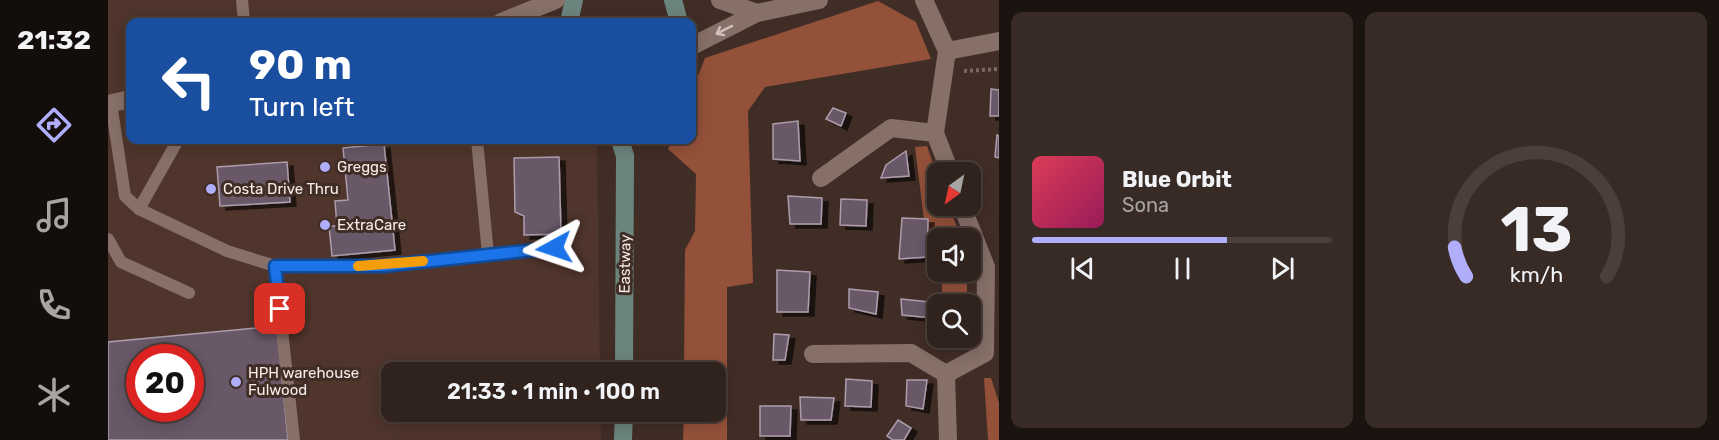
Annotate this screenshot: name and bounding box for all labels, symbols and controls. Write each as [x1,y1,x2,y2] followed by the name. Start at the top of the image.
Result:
[17,24,91,56] text: 21:32
[716,24,734,36] one-way arrow
[249,40,352,90] text: 90 m
[150,42,228,120] icon: left
[249,91,354,123] text: Turn left
[33,104,75,146] icon: directions
[337,158,387,176] place label: Greggs
[318,160,332,174] marker: Greggs
[927,162,981,216] north arrow
[927,162,981,348] map controls
[1122,166,1232,193] text: Blue Orbit
[223,180,339,198] place label: Costa Drive Thru
[204,182,218,196] marker: Costa Drive Thru
[1122,193,1169,217] text: Sona
[1500,193,1572,267] text: 13
[33,194,75,236] icon: music
[337,216,406,234] place label: ExtraCare
[522,216,586,280] position arrow
[318,218,332,232] marker: ExtraCare
[927,228,981,282] button: sound
[615,234,635,294] street label: Eastway
[1066,252,1099,285] icon: previous
[1166,252,1199,285] icon: pause
[1266,252,1299,285] icon: next
[1509,262,1563,287] text: km/h
[254,283,305,334] pin
[33,284,75,326] icon: phone
[263,292,296,325] icon: arrive
[927,294,981,348] button: search
[126,344,204,422] speed limit sign: 20
[248,364,359,399] place label: HPH warehouse Fulwood
[33,374,75,416] icon: climate
[229,375,243,389] marker: HPH warehouse Fulwood
[447,378,660,405] text: 21:33 · 1 min · 100 m

